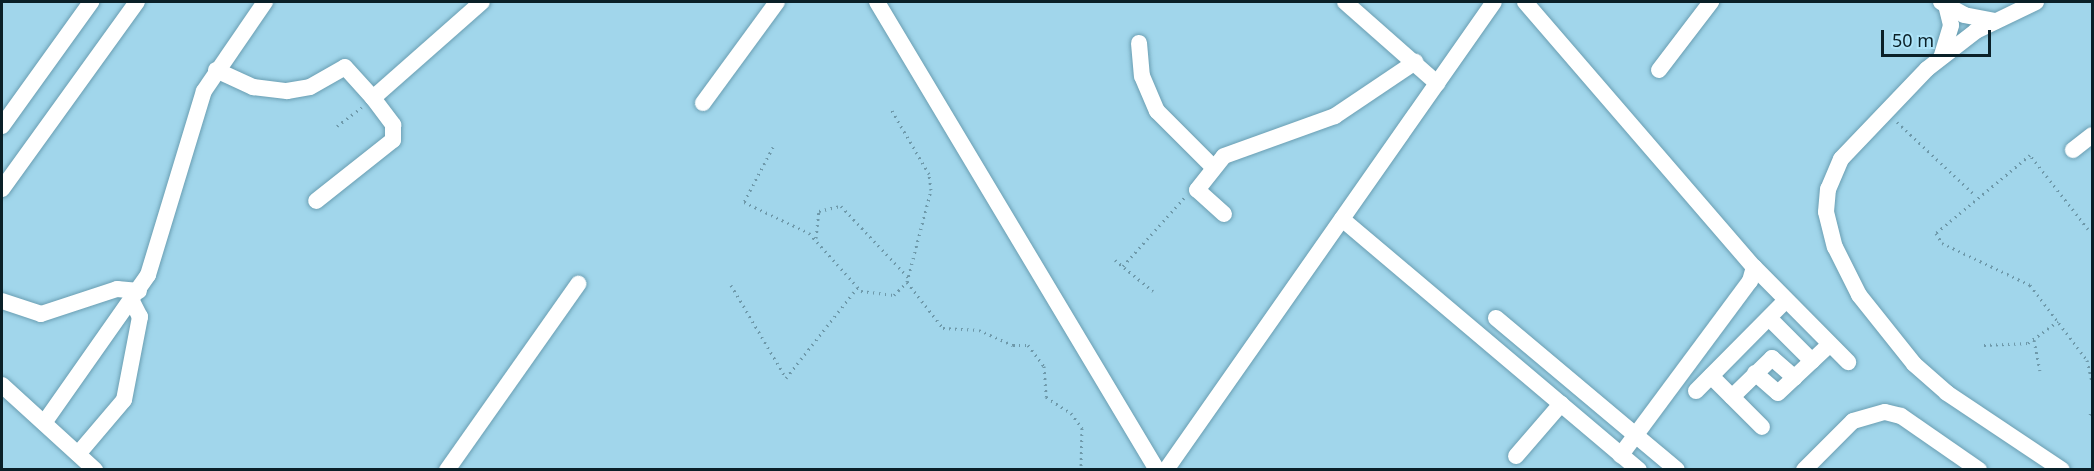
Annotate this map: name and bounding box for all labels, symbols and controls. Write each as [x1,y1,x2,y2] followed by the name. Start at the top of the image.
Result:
[1884,18,1994,56] scale bar
[1892,28,1934,52] text: 50 m

